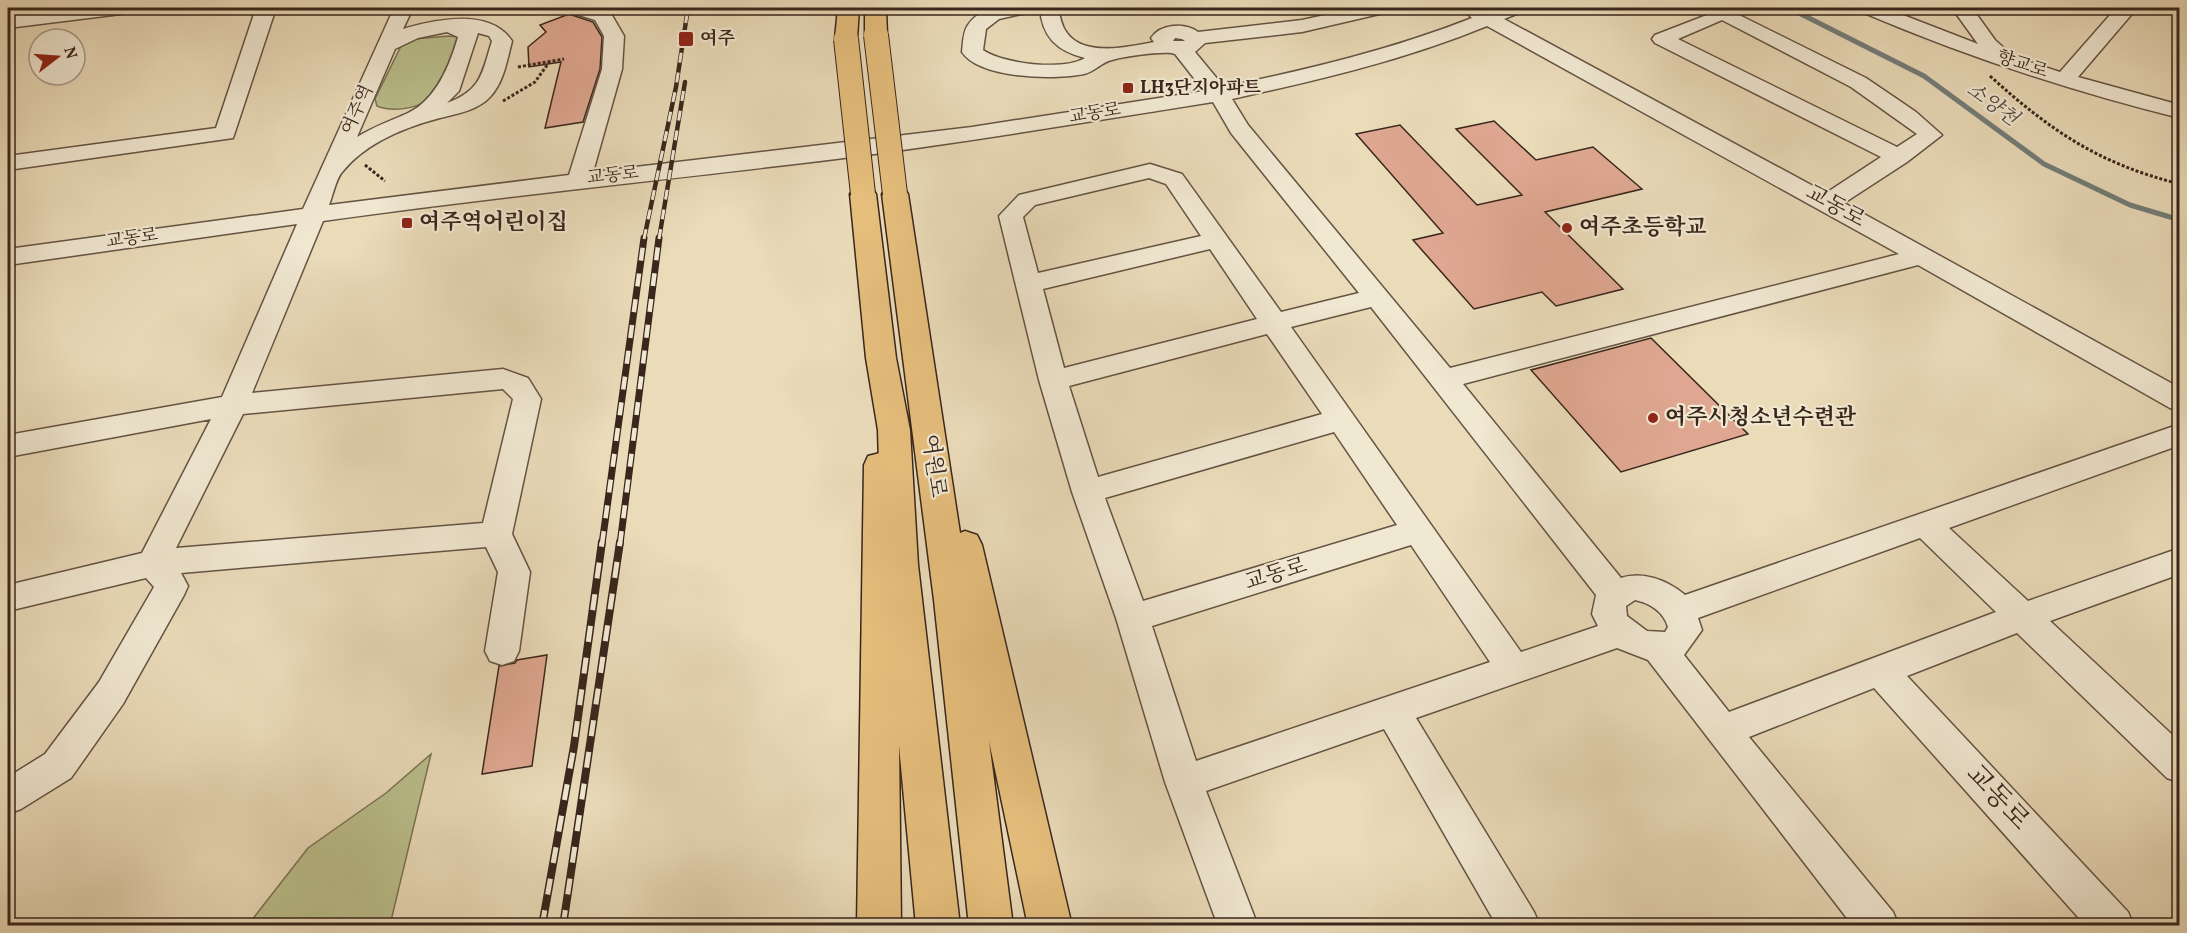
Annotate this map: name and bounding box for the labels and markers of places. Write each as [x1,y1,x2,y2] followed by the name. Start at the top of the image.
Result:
[700,27,735,52] place label: 여주
[677,30,695,48] marker: 여주
[1140,76,1262,101] place label: LH3단지아파트
[1121,81,1135,95] marker: LH3단지아파트
[419,208,568,239] place label: 여주역어린이집
[1579,213,1707,244] place label: 여주초등학교
[400,216,414,230] marker: 여주역어린이집
[1560,221,1574,235] marker: 여주초등학교
[1665,403,1857,434] place label: 여주시청소년수련관
[1646,411,1660,425] marker: 여주시청소년수련관

